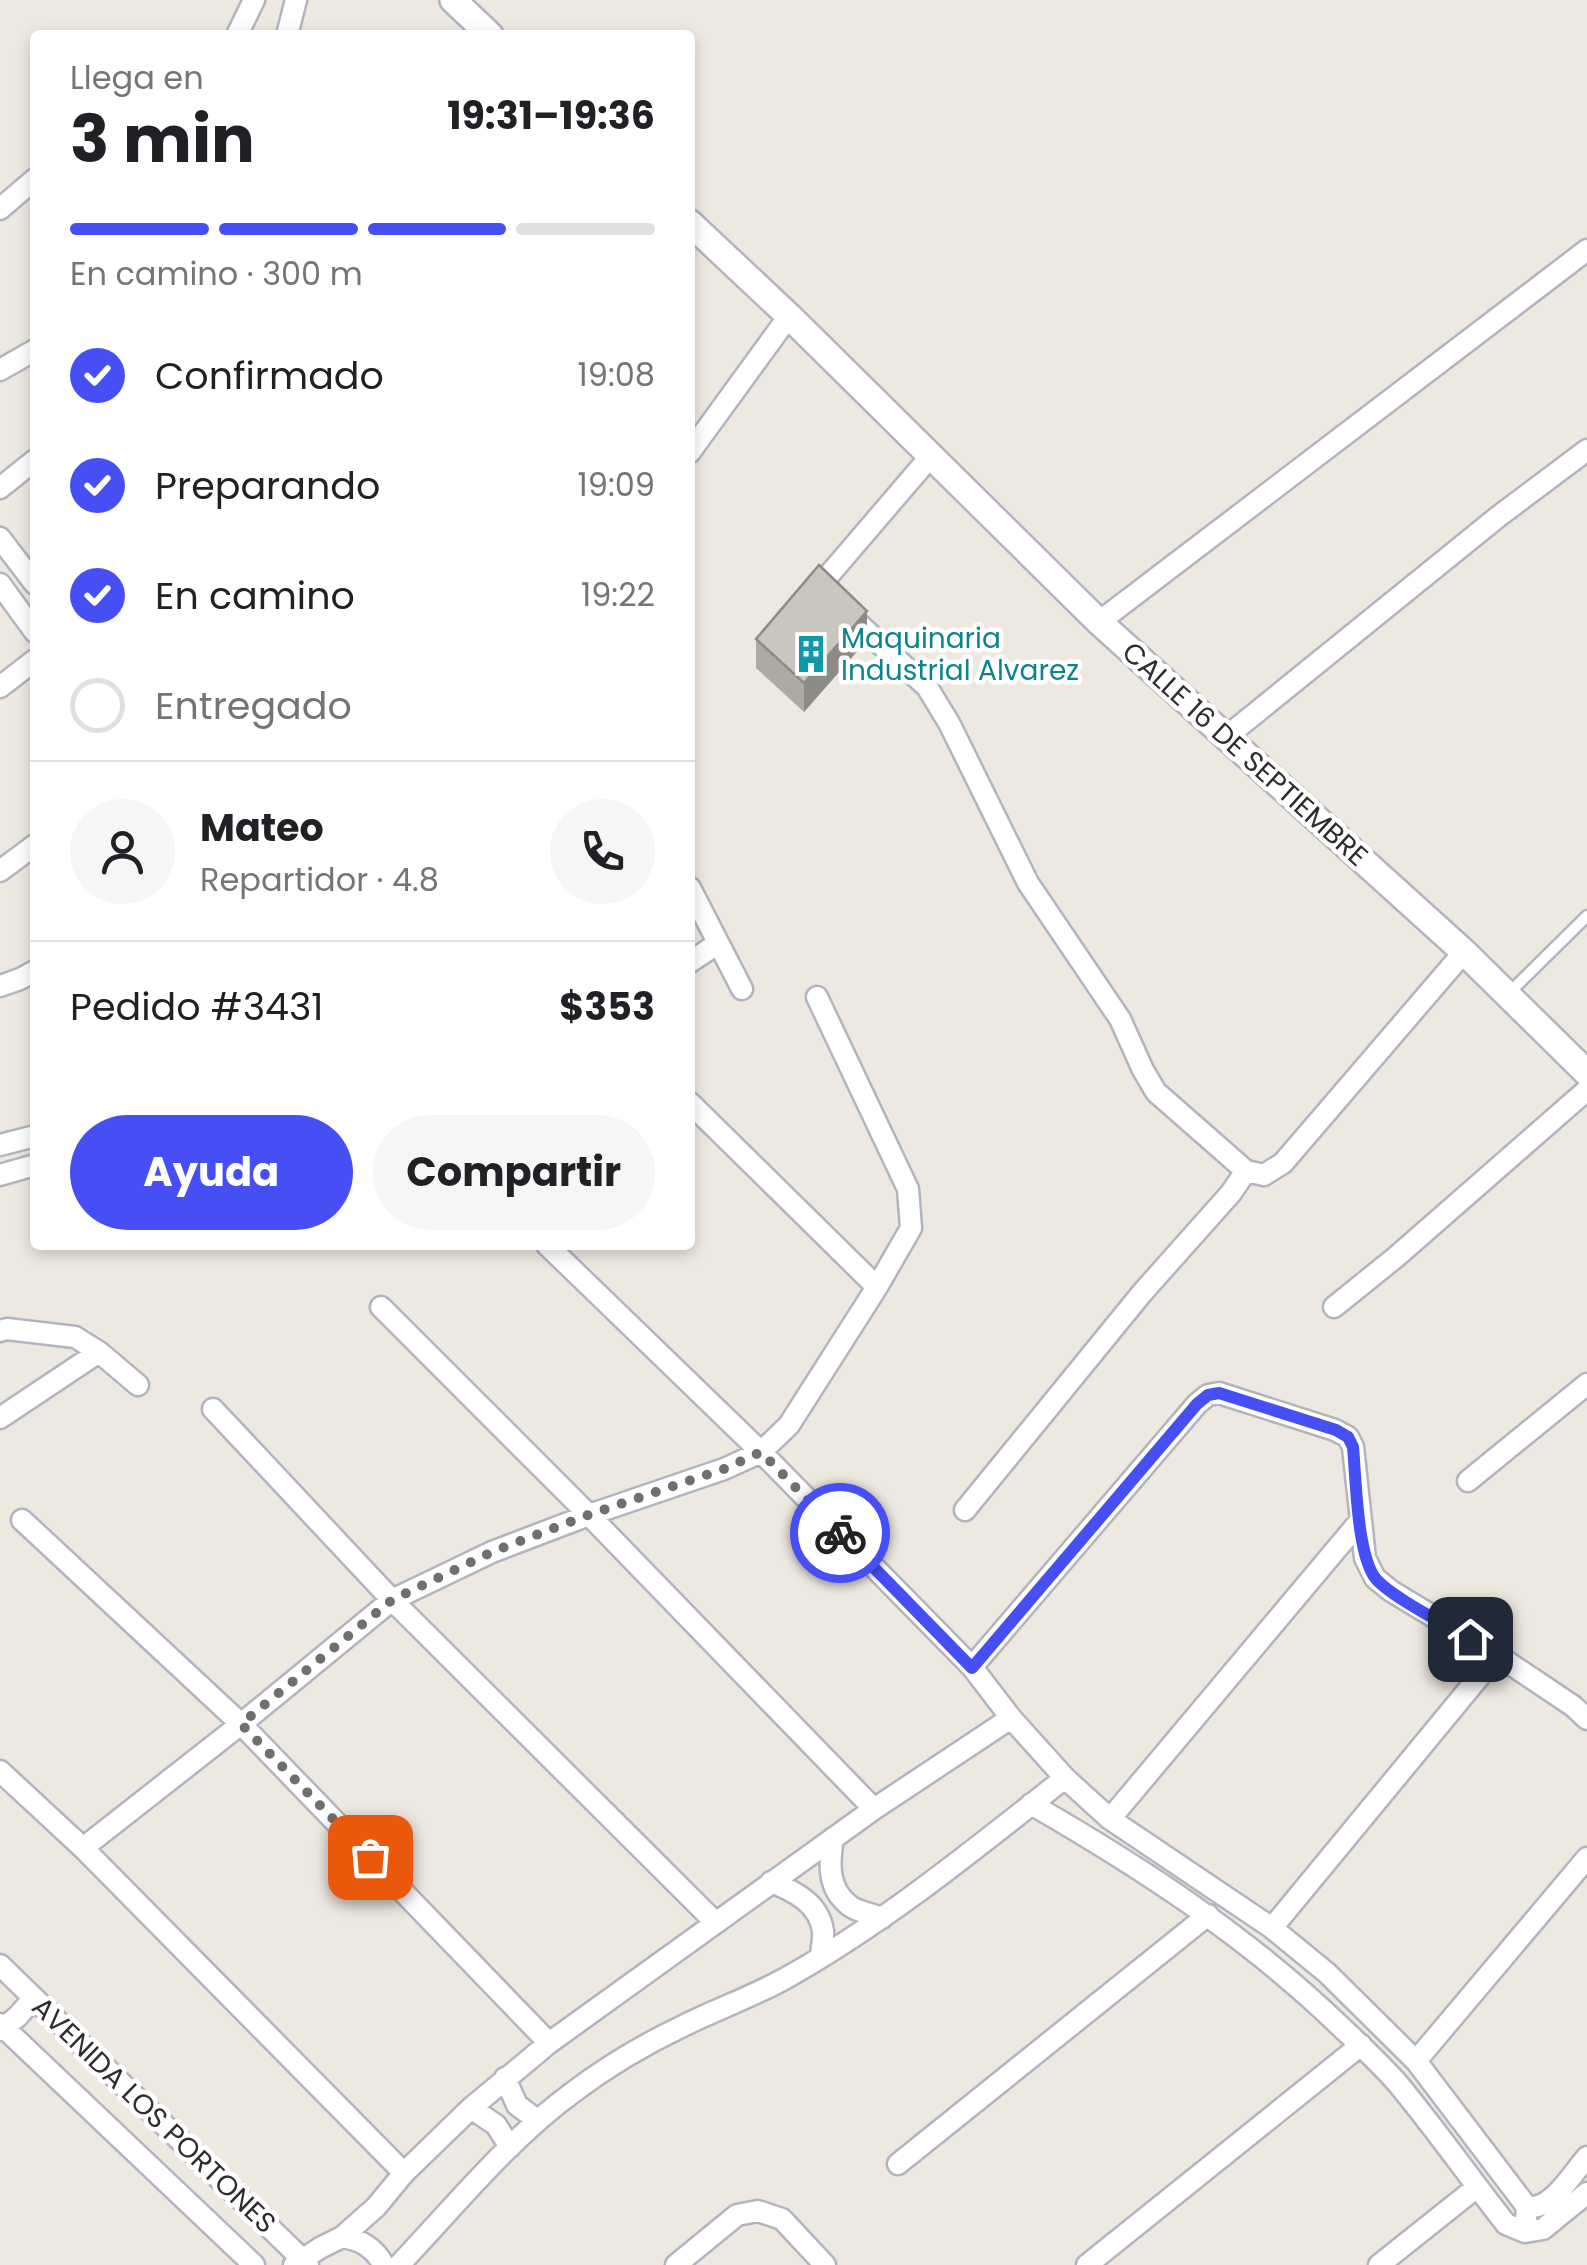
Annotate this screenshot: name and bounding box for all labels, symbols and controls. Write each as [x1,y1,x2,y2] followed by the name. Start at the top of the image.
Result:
[70,55,204,100] text: Llega en
[447,89,655,142] text: 19:31–19:36
[70,94,255,185] text: 3 min
[70,251,363,296] text: En camino · 300 m
[70,348,125,403] icon: check
[155,349,384,402] text: Confirmado
[577,352,655,397] text: 19:08
[70,458,125,513] icon: check
[155,459,380,512] text: Preparando
[578,462,655,507] text: 19:09
[70,568,125,623] icon: check
[155,569,355,622] text: En camino
[581,572,655,617] text: 19:22
[841,619,1079,690] place label: Maquinaria Industrial Alvarez
[790,633,832,675] building icon: Maquinaria Industrial Alvarez
[1114,633,1376,875] street label: CALLE 16 DE SEPTIEMBRE
[155,679,352,732] text: Entregado
[70,799,175,904] button: person
[550,799,655,904] button: phone
[200,801,324,854] text: Mateo
[200,857,439,902] text: Repartidor · 4.8
[70,980,324,1033] text: Pedido #3431
[559,980,655,1033] text: $353
[70,1115,353,1230] button: Ayuda
[373,1115,655,1230] button: Compartir
[790,1483,890,1583] courier
[813,1506,868,1561] icon: bike
[1428,1597,1513,1682] pin
[1443,1612,1498,1667] icon: home
[328,1815,413,1900] pin
[343,1830,398,1885] icon: bag
[23,1988,285,2242] street label: AVENIDA LOS PORTONES

